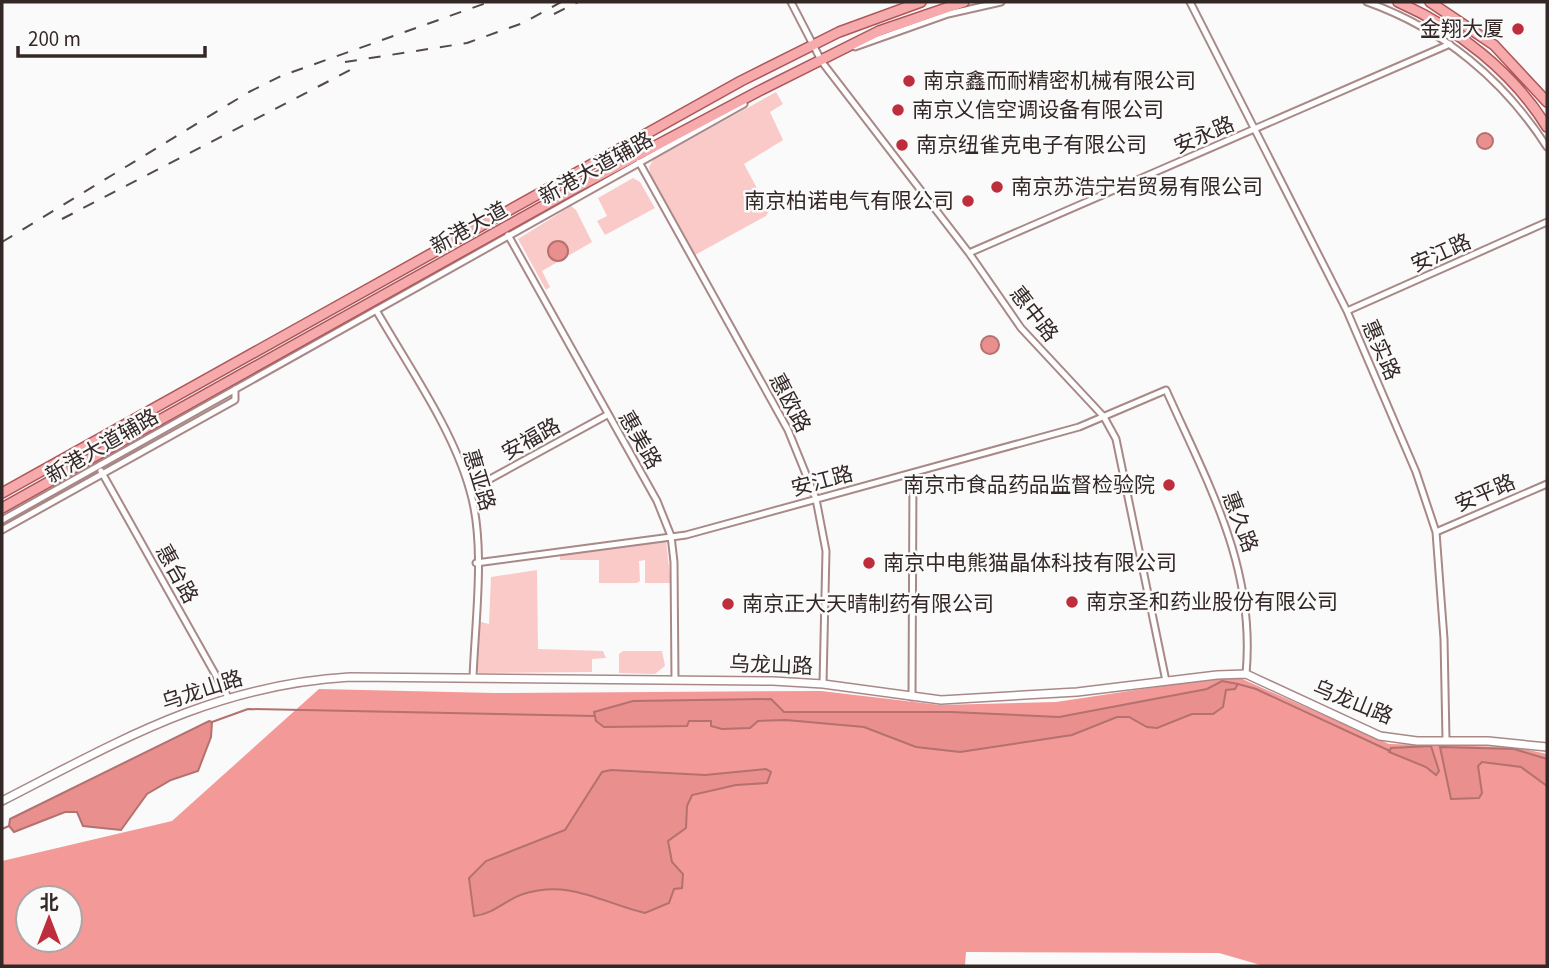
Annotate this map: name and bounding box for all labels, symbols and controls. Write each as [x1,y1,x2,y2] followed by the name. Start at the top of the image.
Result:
[18,14,205,58] scale bar
[1420,14,1504,44] place label: 金翔大厦
[1510,21,1526,37] marker: 金翔大厦
[28,24,81,54] text: 200 m
[923,66,1196,96] place label: 南京鑫而耐精密机械有限公司
[901,73,917,89] marker: 南京鑫而耐精密机械有限公司
[912,95,1164,125] place label: 南京义信空调设备有限公司
[890,102,906,118] marker: 南京义信空调设备有限公司
[1169,109,1239,161] street label: 安永路
[534,124,658,212] street label: 新港大道辅路
[916,130,1147,160] place label: 南京纽雀克电子有限公司
[894,137,910,153] marker: 南京纽雀克电子有限公司
[1011,172,1263,202] place label: 南京苏浩宁岩贸易有限公司
[989,179,1005,195] marker: 南京苏浩宁岩贸易有限公司
[744,186,954,216] place label: 南京柏诺电气有限公司
[960,193,976,209] marker: 南京柏诺电气有限公司
[425,195,513,261] street label: 新港大道
[1406,226,1476,280] street label: 安江路
[1003,280,1065,348] street label: 惠中路
[1354,315,1408,385] street label: 惠实路
[762,368,818,438] street label: 惠欧路
[40,402,164,490] street label: 新港大道辅路
[611,405,669,475] street label: 惠美路
[496,411,566,467] street label: 安福路
[455,445,503,515] street label: 惠亚路
[788,458,856,504] street label: 安江路
[1450,467,1520,519] street label: 安平路
[903,470,1155,500] place label: 南京市食品药品监督检验院
[1161,477,1177,493] marker: 南京市食品药品监督检验院
[1215,487,1265,557] street label: 惠久路
[149,539,205,609] street label: 惠台路
[883,548,1177,578] place label: 南京中电熊猫晶体科技有限公司
[861,555,877,571] marker: 南京中电熊猫晶体科技有限公司
[1086,587,1338,617] place label: 南京圣和药业股份有限公司
[742,589,994,619] place label: 南京正大天晴制药有限公司
[1064,594,1080,610] marker: 南京圣和药业股份有限公司
[720,596,736,612] marker: 南京正大天晴制药有限公司
[729,649,813,681] street label: 乌龙山路
[157,663,247,717] street label: 乌龙山路
[1308,672,1398,732] street label: 乌龙山路
[14,884,84,954] north arrow
[39,890,59,917] text: 北

